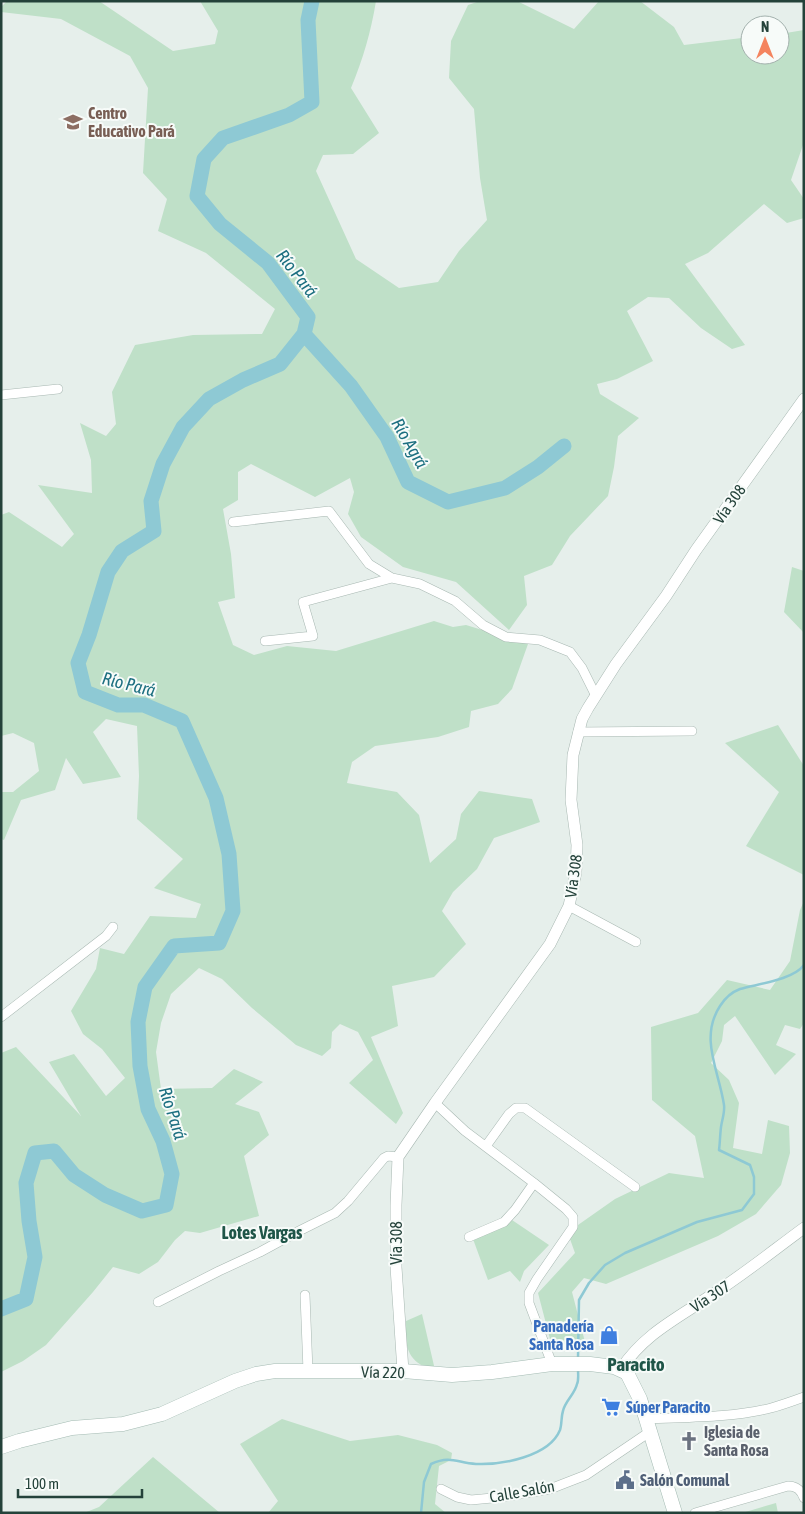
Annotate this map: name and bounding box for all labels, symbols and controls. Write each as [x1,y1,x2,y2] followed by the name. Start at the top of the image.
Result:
[740,15,790,65] north arrow
[761,19,769,35] text: N
[88,104,175,140] place label: Centro Educativo Pará
[62,111,84,133] school or university icon: Centro Educativo Pará
[272,245,322,301] water label: Río Pará
[387,414,433,472] water label: Río Agrá
[709,481,749,527] street label: Vía 308
[100,667,158,701] water label: Río Pará
[561,853,585,899] street label: Vía 308
[155,1084,192,1143] water label: Río Pará
[387,1221,405,1265] street label: Vía 308
[222,1222,303,1243] district label: Lotes Vargas
[687,1277,733,1315] street label: Vía 307
[529,1317,594,1353] place label: Panadería Santa Rosa
[598,1324,620,1346] shop icon: Panadería Santa Rosa
[607,1353,665,1375] district label: Paracito
[361,1363,405,1381] street label: Vía 220
[600,1396,622,1418] supermarket icon: Súper Paracito
[626,1398,711,1416] place label: Súper Paracito
[704,1423,769,1459] place label: Iglesia de Santa Rosa
[678,1430,700,1452] church icon: Iglesia de Santa Rosa
[18,1466,141,1498] scale bar
[614,1469,636,1491] public building icon: Salón Comunal
[640,1471,730,1489] place label: Salón Comunal
[25,1475,59,1492] text: 100 m
[488,1476,556,1506] street label: Calle Salón

